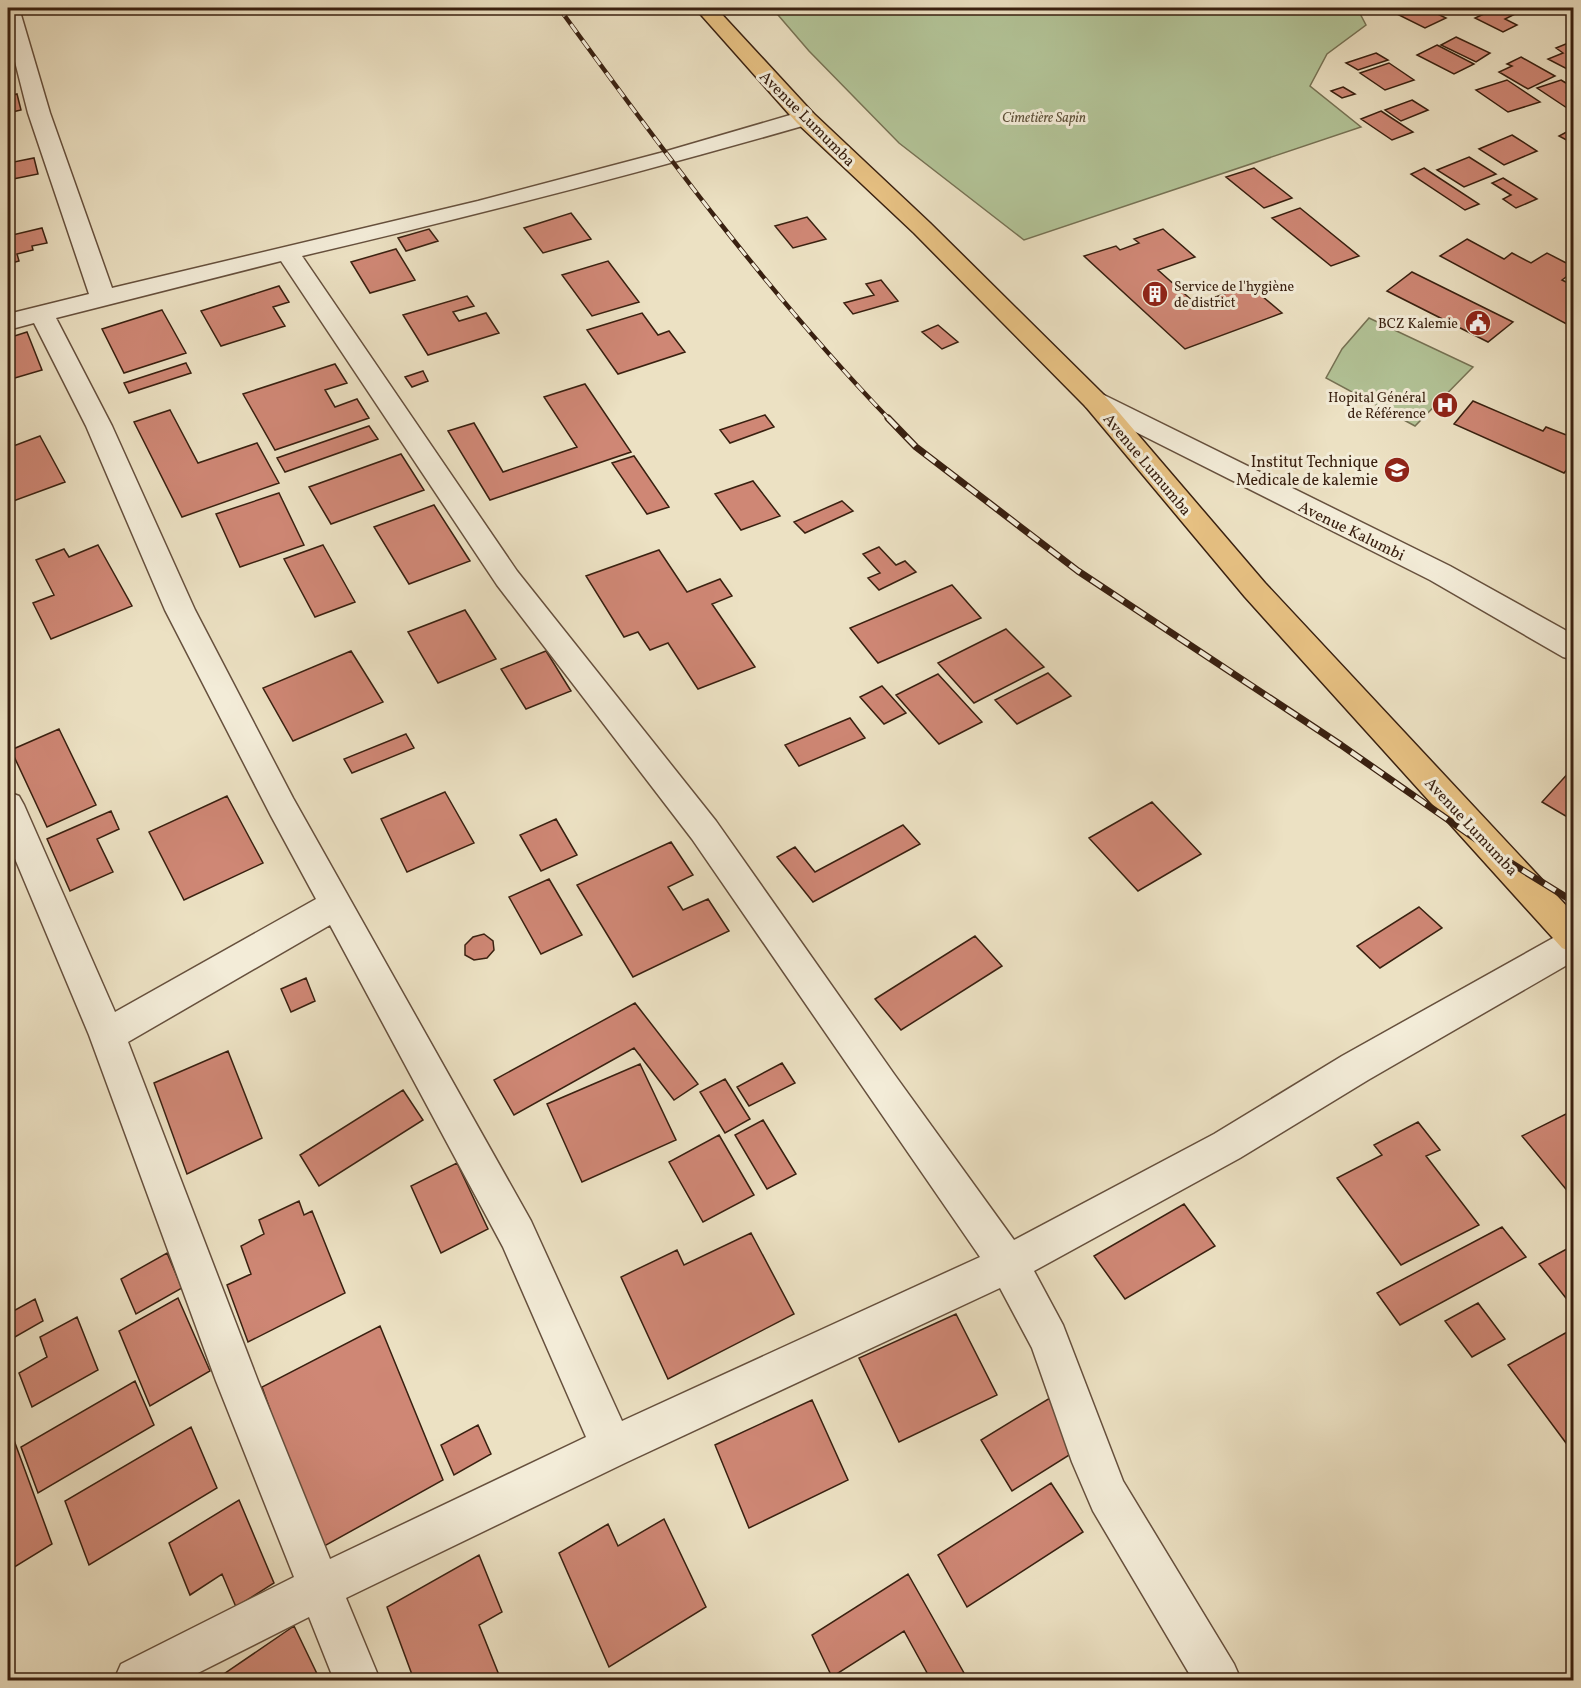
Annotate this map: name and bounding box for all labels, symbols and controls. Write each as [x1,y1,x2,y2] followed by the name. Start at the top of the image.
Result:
[754,67,859,172] street label: Avenue Lumumba
[1002,109,1086,128] park label: Cimetière Sapin
[1174,278,1295,313] place label: Service de l'hygiène de district
[1140,279,1170,309] building icon: Service de l'hygiène de district
[1463,308,1493,338] public building icon: BCZ Kalemie
[1378,315,1458,334] place label: BCZ Kalemie
[1328,389,1426,424] place label: Hopital Général de Référence
[1430,390,1460,420] hospital icon: Hopital Général de Référence
[1097,409,1196,521] street label: Avenue Lumumba
[1236,452,1378,492] place label: Institut Technique Medicale de kalemie
[1382,455,1412,485] school or university icon: Institut Technique Medicale de kalemie
[1294,497,1408,567] street label: Avenue Kalumbi
[1419,773,1522,882] street label: Avenue Lumumba

